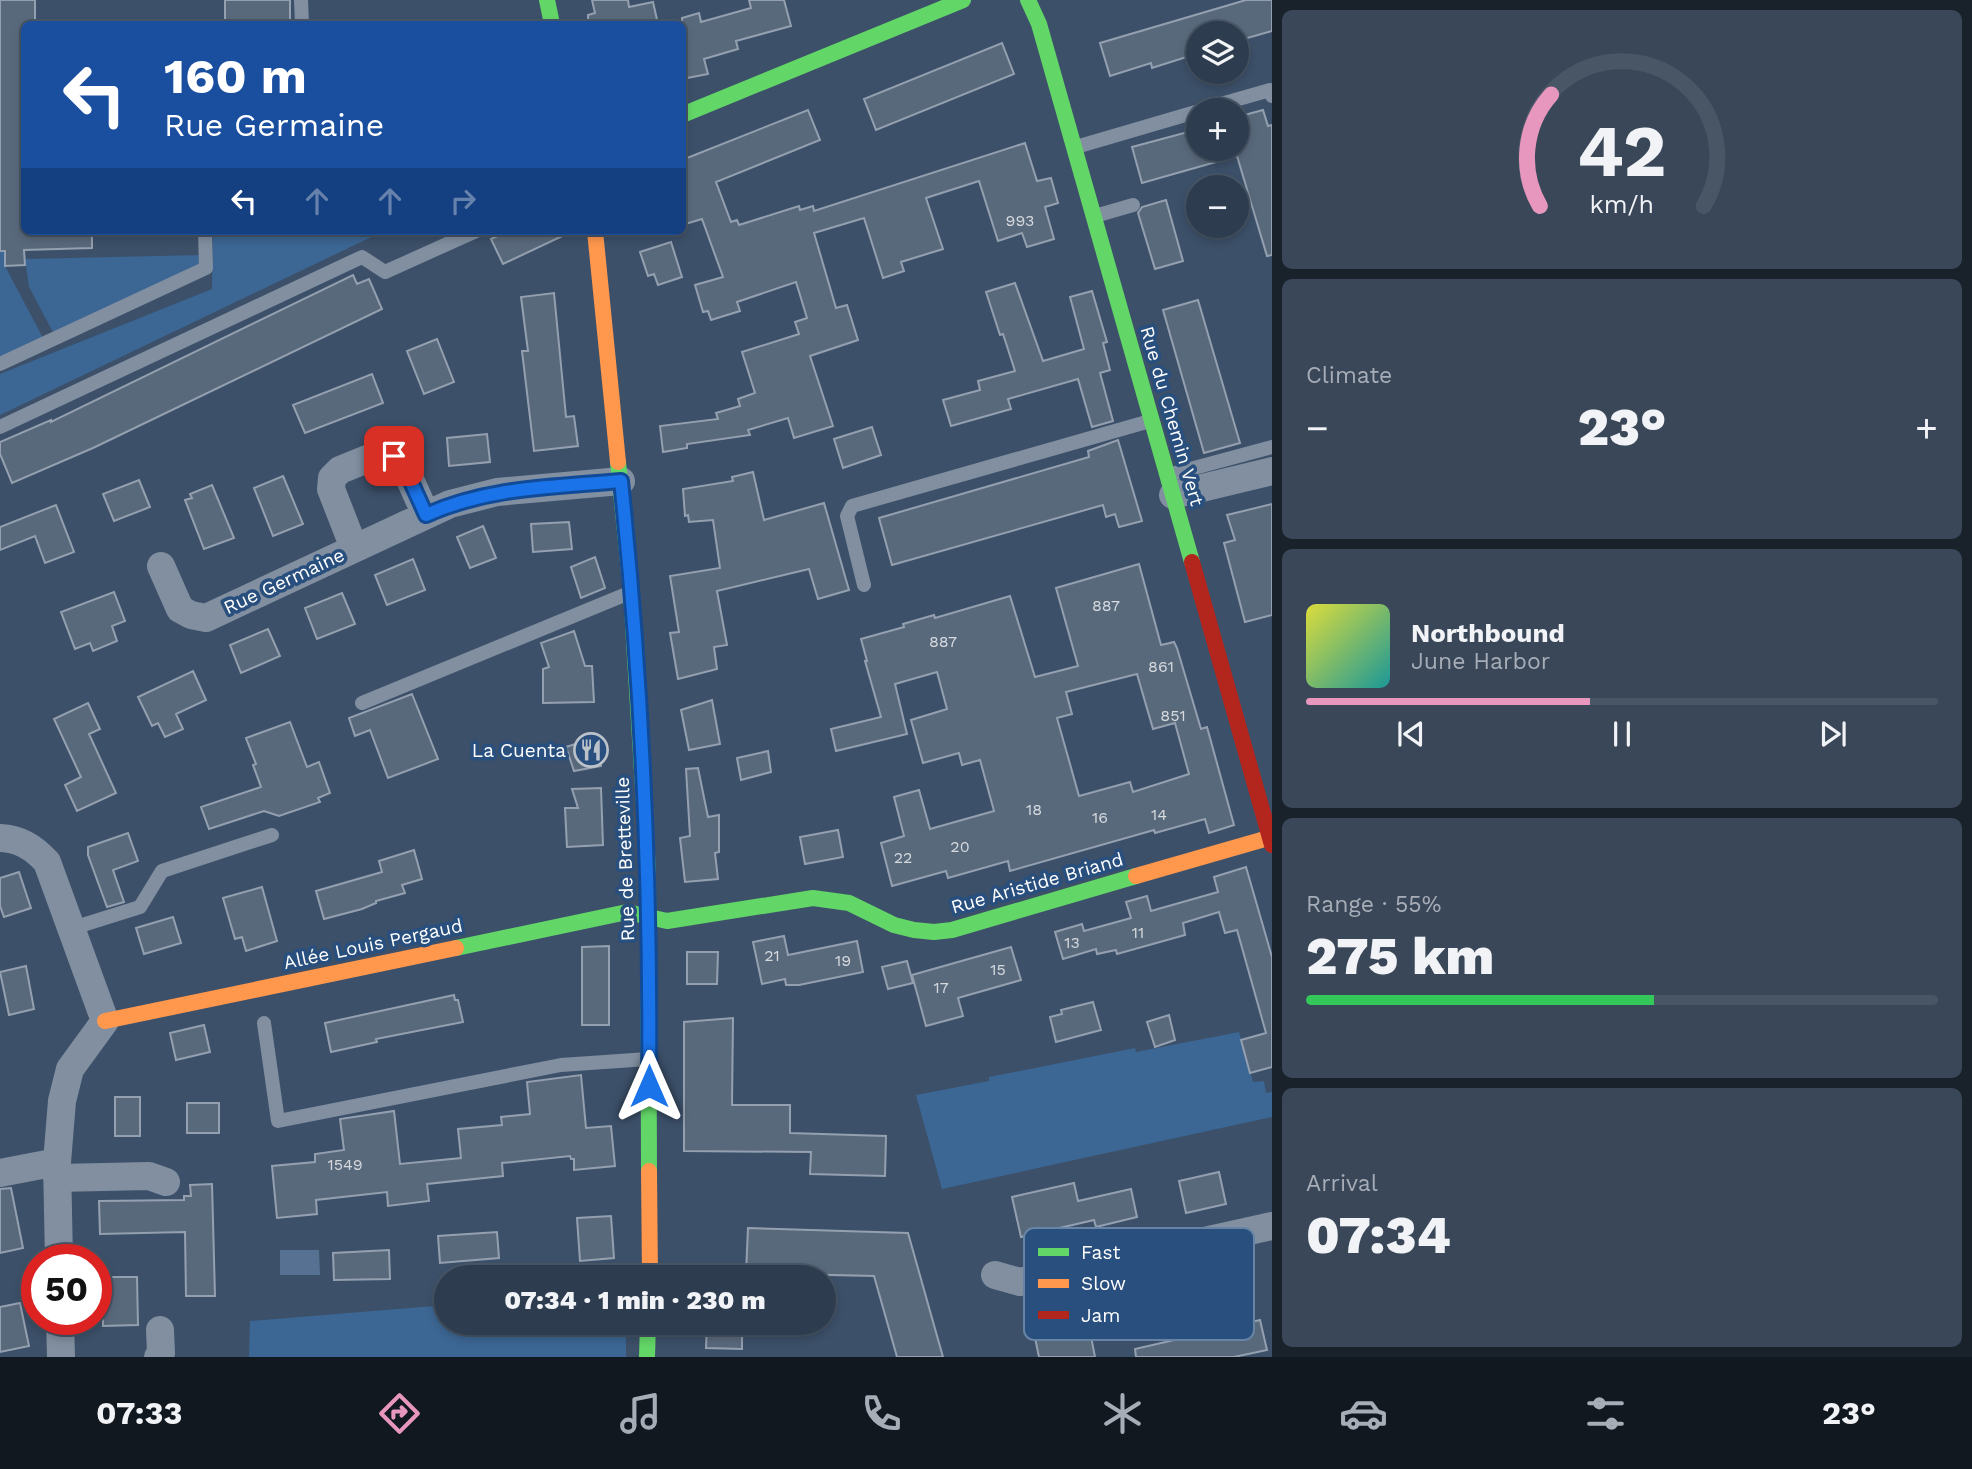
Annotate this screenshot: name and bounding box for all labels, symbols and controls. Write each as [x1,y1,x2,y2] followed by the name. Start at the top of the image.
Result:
[1186,21,1249,238] map controls
[1186,21,1249,84] button: layers
[164,47,307,105] text: 160 m
[49,49,140,140] icon: left
[1186,98,1249,161] button: +
[164,106,384,144] text: Rue Germaine
[1577,108,1667,194] text: 42
[1186,175,1249,238] button: −
[225,182,263,220] icon: left
[298,182,336,220] icon: ahead
[371,182,409,220] icon: ahead
[444,182,482,220] icon: right
[1590,190,1654,219] text: km/h
[1006,211,1034,230] house number: 993
[1135,324,1209,508] street label: Rue du Chemin Vert
[1306,362,1392,389] text: Climate
[1578,397,1666,458] text: 23°
[1306,406,1329,450] text: −
[1915,406,1938,450] text: +
[364,426,424,486] pin
[375,437,413,475] icon: arrive
[220,543,348,619] street label: Rue Germaine
[1092,596,1120,615] house number: 887
[1411,618,1565,648] text: Northbound
[929,632,957,651] house number: 887
[1411,648,1550,675] text: June Harbor
[1148,657,1174,676] house number: 861
[1160,706,1186,725] house number: 851
[1392,715,1430,753] icon: previous
[1603,715,1641,753] icon: pause
[1814,715,1852,753] icon: next
[572,731,610,769] restaurant icon: La Cuenta
[472,739,566,762] place label: La Cuenta
[611,776,639,942] street label: Rue de Bretteville
[1026,800,1042,819] house number: 18
[1151,805,1167,824] house number: 14
[1092,808,1108,827] house number: 16
[950,837,970,856] house number: 20
[948,847,1126,919] street label: Rue Aristide Briand
[894,848,912,867] house number: 22
[1306,891,1441,918] text: Range · 55%
[281,914,465,974] street label: Allée Louis Pergaud
[1132,923,1144,942] house number: 11
[1306,926,1494,987] text: 275 km
[1064,933,1080,952] house number: 13
[764,946,780,965] house number: 21
[835,951,851,970] house number: 19
[990,960,1006,979] house number: 15
[933,978,949,997] house number: 17
[612,1049,686,1123] position arrow
[327,1155,363,1174] house number: 1549
[1306,1170,1378,1197] text: Arrival
[1306,1205,1451,1266] text: 07:34
[1024,1228,1254,1340] legend
[1081,1241,1120,1264] text: Fast
[21,1244,112,1335] speed limit sign: 50
[1081,1272,1126,1295] text: Slow
[504,1285,766,1315] text: 07:34 · 1 min · 230 m
[1081,1304,1120,1327] text: Jam
[375,1389,424,1438] icon: directions
[616,1389,665,1438] icon: music
[857,1389,906,1438] icon: phone
[1098,1389,1147,1438] icon: climate
[1339,1389,1388,1438] icon: car
[1581,1389,1630,1438] icon: filters
[96,1394,182,1432] text: 07:33
[1822,1394,1876,1432] text: 23°

